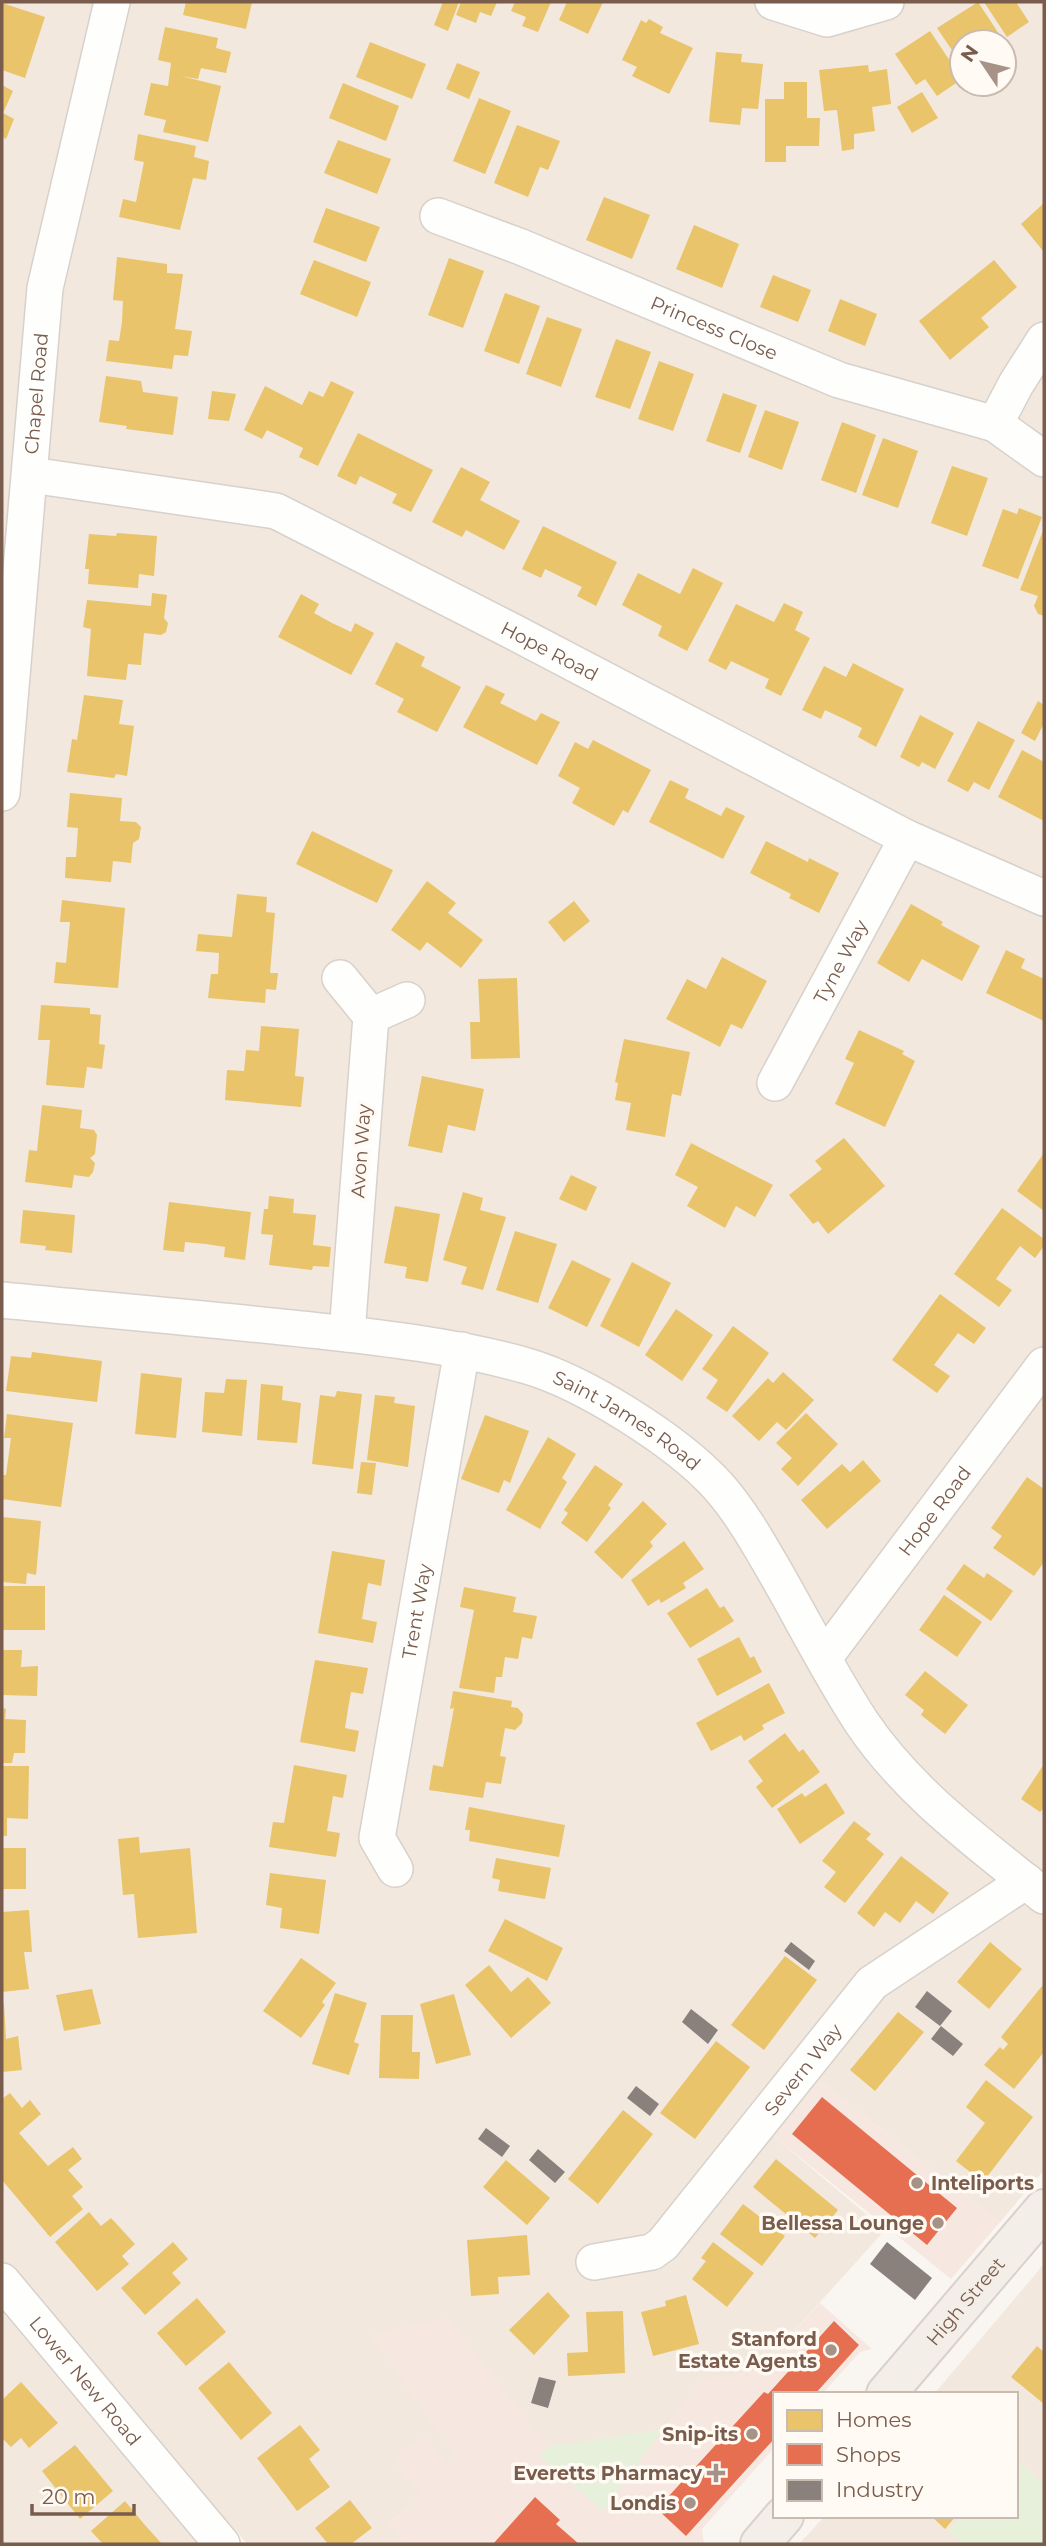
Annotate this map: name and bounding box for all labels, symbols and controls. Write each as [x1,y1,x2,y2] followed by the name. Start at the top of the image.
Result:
[948,28,1018,98] north arrow
[956,41,983,66] text: N
[647,291,781,365] street label: Princess Close
[19,332,53,455] street label: Chapel Road
[497,616,602,686] street label: Hope Road
[809,915,873,1007] street label: Tyne Way
[346,1103,376,1199] street label: Avon Way
[550,1365,705,1475] street label: Saint James Road
[893,1461,976,1560] street label: Hope Road
[397,1561,436,1661] street label: Trent Way
[759,2018,847,2120] street label: Severn Way
[931,2172,1034,2195] place label: Inteliports
[909,2175,925,2191] marker: Inteliports
[761,2212,924,2235] place label: Bellessa Lounge
[930,2215,946,2231] marker: Bellessa Lounge
[921,2252,1010,2350] street label: High Street
[25,2311,146,2450] street label: Lower New Road
[678,2328,817,2373] place label: Stanford Estate Agents
[823,2342,839,2358] marker: Stanford Estate Agents
[773,2392,1018,2518] legend
[836,2407,911,2432] text: Homes
[662,2423,738,2446] place label: Snip-its
[744,2426,760,2442] marker: Snip-its
[836,2442,901,2467] text: Shops
[513,2462,703,2485] place label: Everetts Pharmacy
[708,2465,724,2481] marker: Everetts Pharmacy
[32,2472,133,2516] scale bar
[836,2477,924,2502] text: Industry
[42,2484,96,2509] text: 20 m
[610,2492,676,2515] place label: Londis
[682,2495,698,2511] marker: Londis

